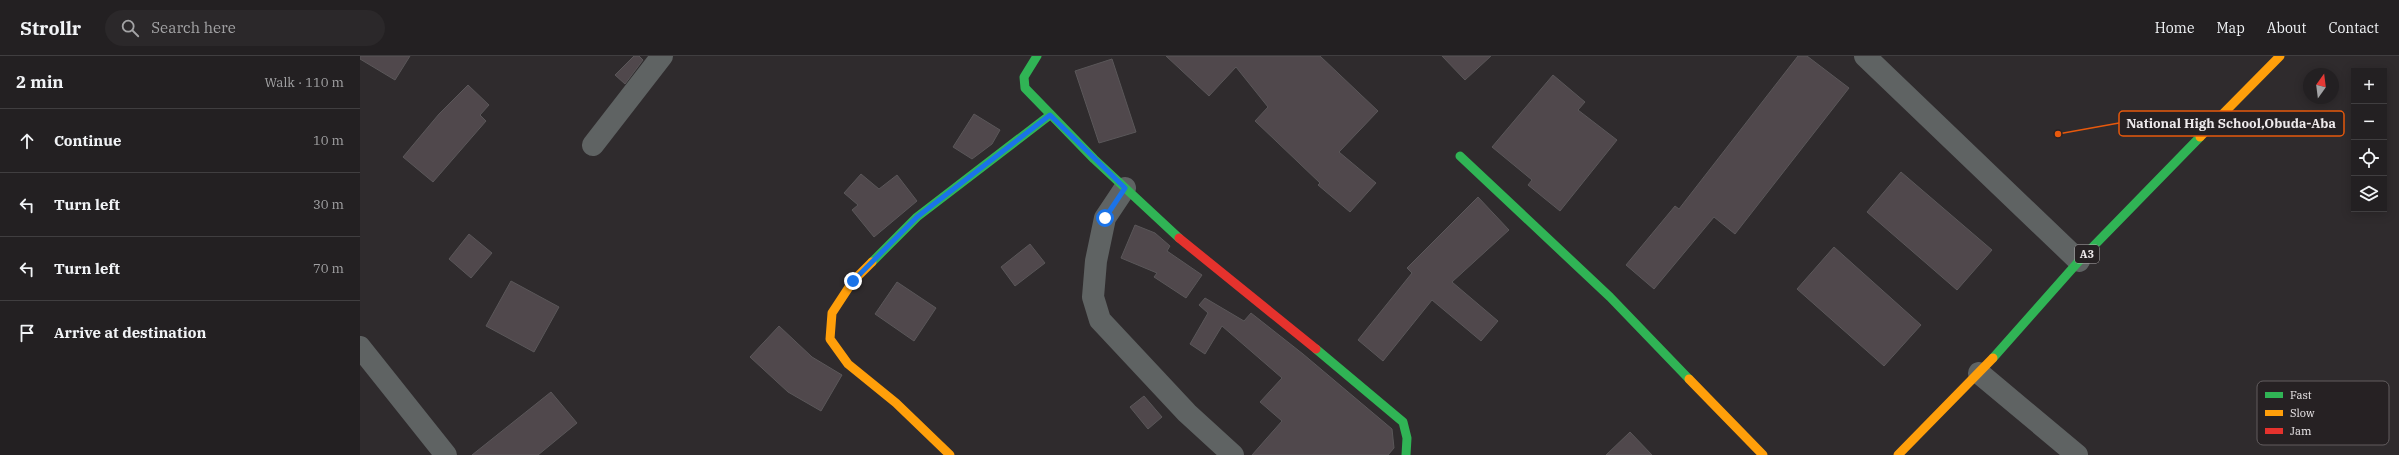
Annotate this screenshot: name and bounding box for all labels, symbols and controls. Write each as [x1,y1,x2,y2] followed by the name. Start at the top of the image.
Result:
[105,10,385,46] search box
[20,16,81,40] text: Strollr
[119,17,141,39] icon: search
[151,18,236,37] text: Search here
[2155,19,2194,37] text: Home
[2216,19,2245,37] text: Map
[2267,19,2306,37] text: About
[2328,19,2379,37] text: Contact
[2303,68,2339,104] north arrow
[2351,68,2387,212] map controls
[2351,68,2387,104] button: +
[16,71,64,93] text: 2 min
[265,74,344,91] text: Walk · 110 m
[2351,104,2387,140] button: −
[2119,111,2344,136] callout: National High School,Obuda-Aba
[2126,115,2336,132] text: National High School,Obuda-Aba
[16,130,38,152] icon: ahead
[54,131,121,150] text: Continue
[313,132,344,149] text: 10 m
[2351,140,2387,176] button: locate
[2351,176,2387,212] button: layers
[16,194,38,216] icon: left
[54,195,120,214] text: Turn left
[313,196,344,213] text: 30 m
[1096,209,1114,227] route start
[2075,245,2099,263] road number: A3
[16,258,38,280] icon: left
[54,259,120,278] text: Turn left
[313,260,344,277] text: 70 m
[844,272,862,290] route end
[16,322,38,344] icon: arrive
[54,323,206,342] text: Arrive at destination
[2257,381,2389,445] legend
[2290,388,2312,402] text: Fast
[2290,406,2315,420] text: Slow
[2290,424,2312,438] text: Jam

